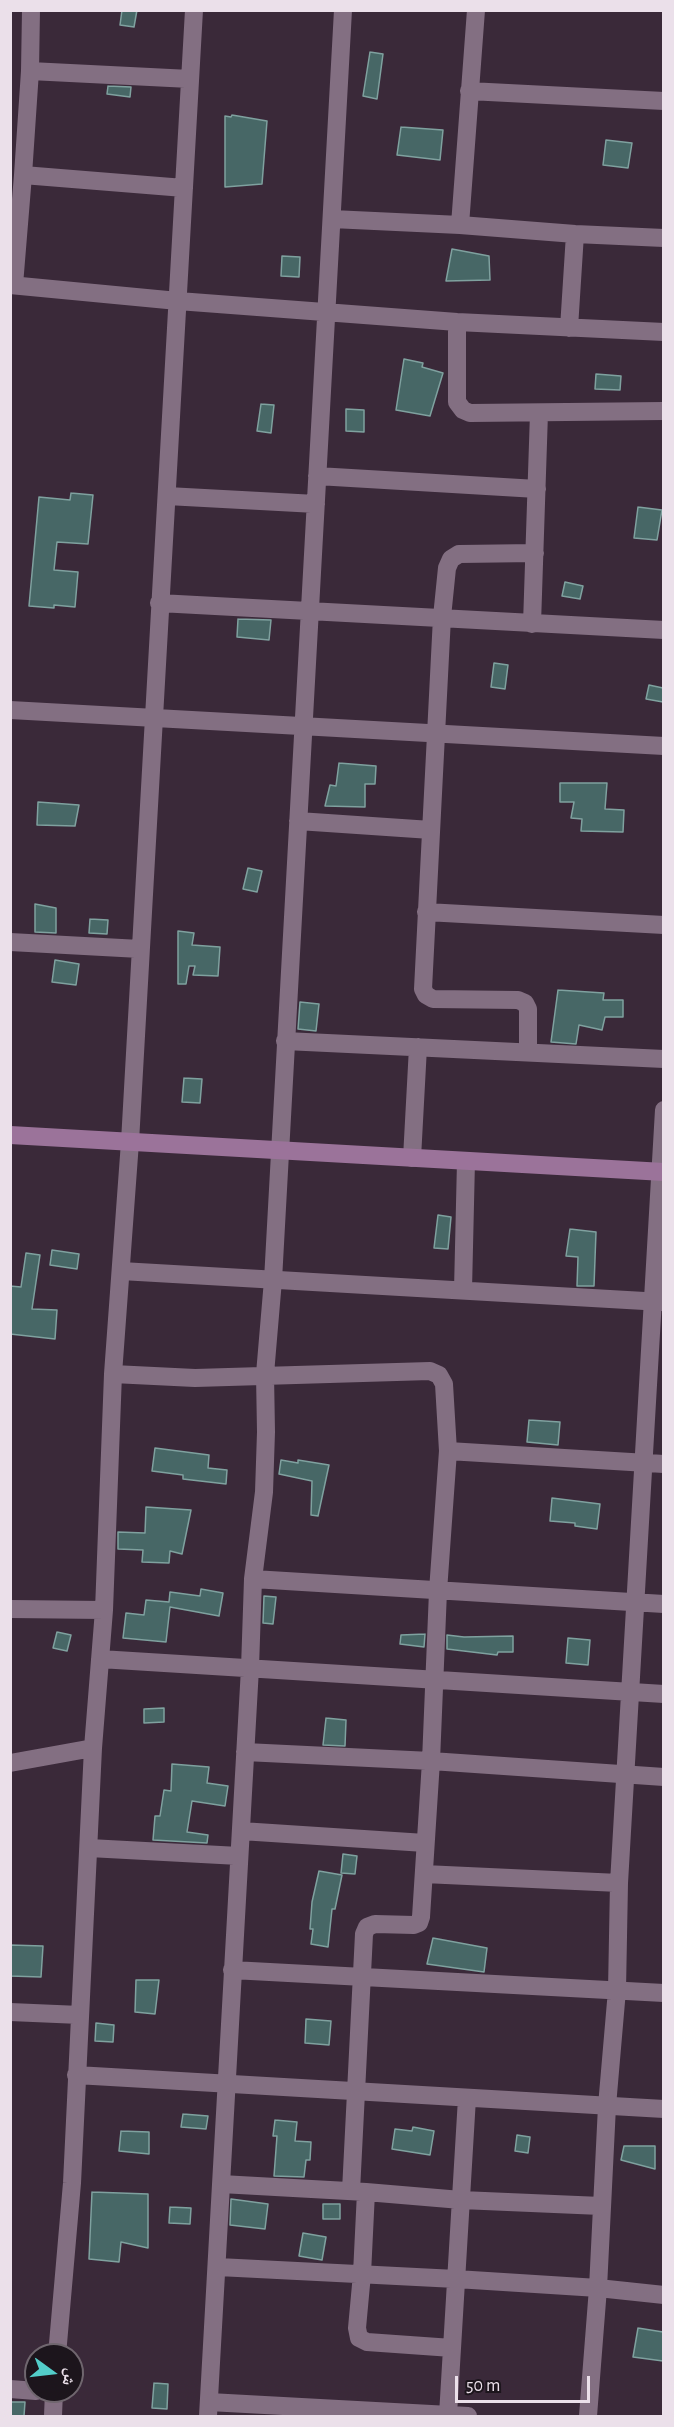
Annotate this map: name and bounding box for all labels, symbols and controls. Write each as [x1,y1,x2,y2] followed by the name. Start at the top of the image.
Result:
[24,2343,84,2403] north arrow
[458,2364,593,2402] scale bar
[60,2367,79,2387] text: ش
[466,2377,500,2395] text: 50 m

